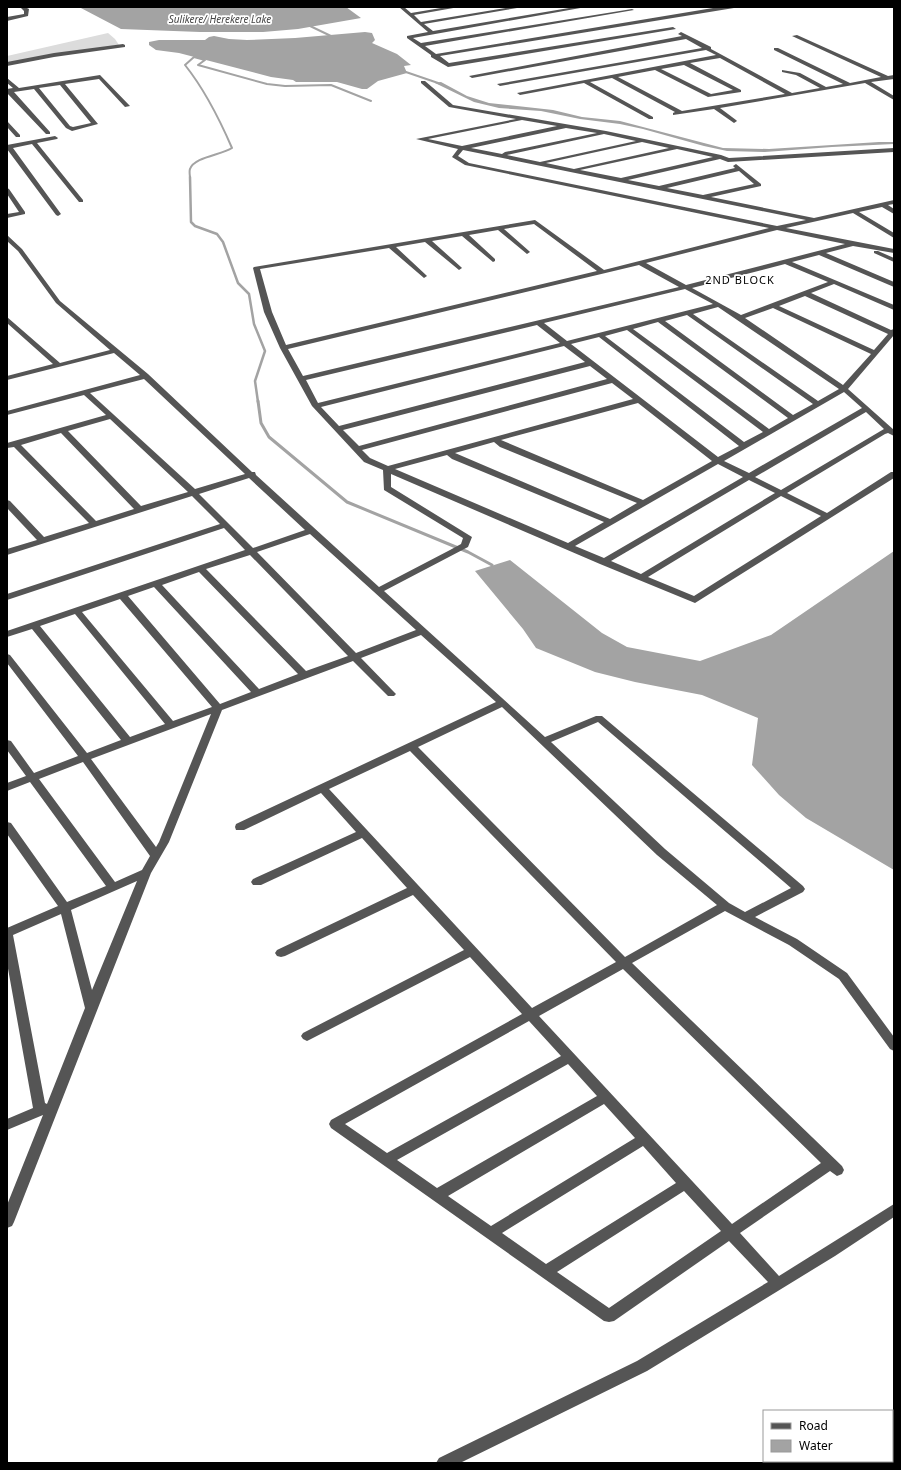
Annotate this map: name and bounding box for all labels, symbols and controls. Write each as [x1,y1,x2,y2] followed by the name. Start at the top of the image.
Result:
[169,12,271,26] water label: Sulikere/ Herekere Lake
[705,272,775,287] district label: 2ND BLOCK
[763,1410,893,1462] legend
[799,1417,828,1434] text: Road
[799,1437,833,1454] text: Water

